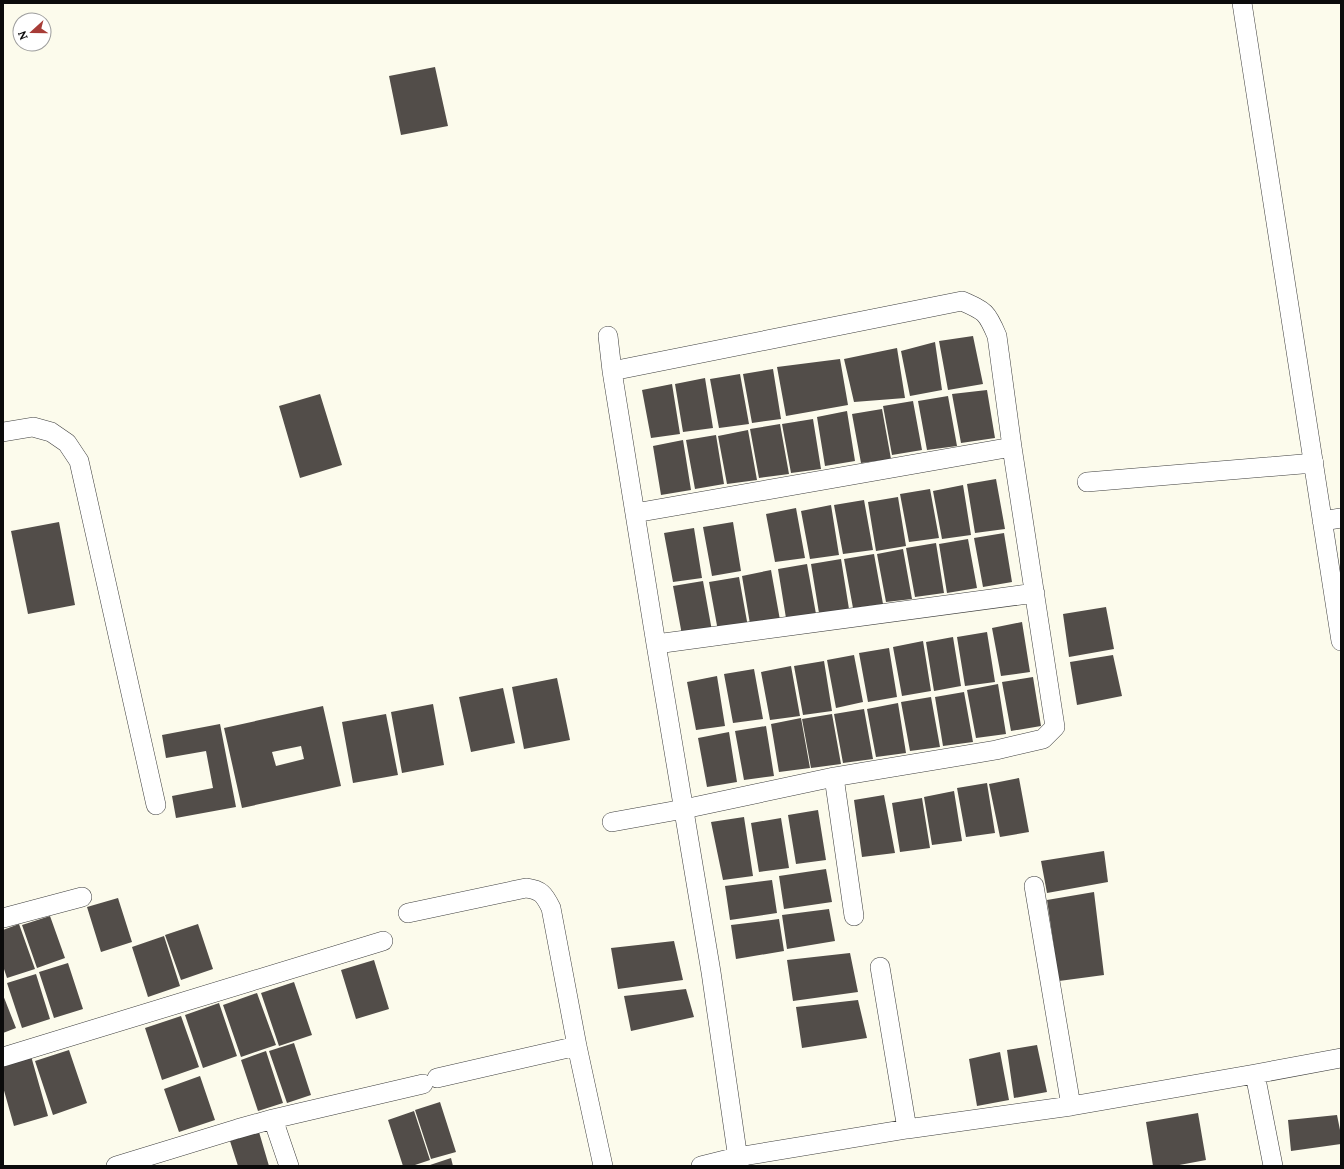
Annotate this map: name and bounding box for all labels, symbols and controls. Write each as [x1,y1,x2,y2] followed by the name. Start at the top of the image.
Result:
[12,12,52,52] north arrow
[14,29,31,42] text: N

